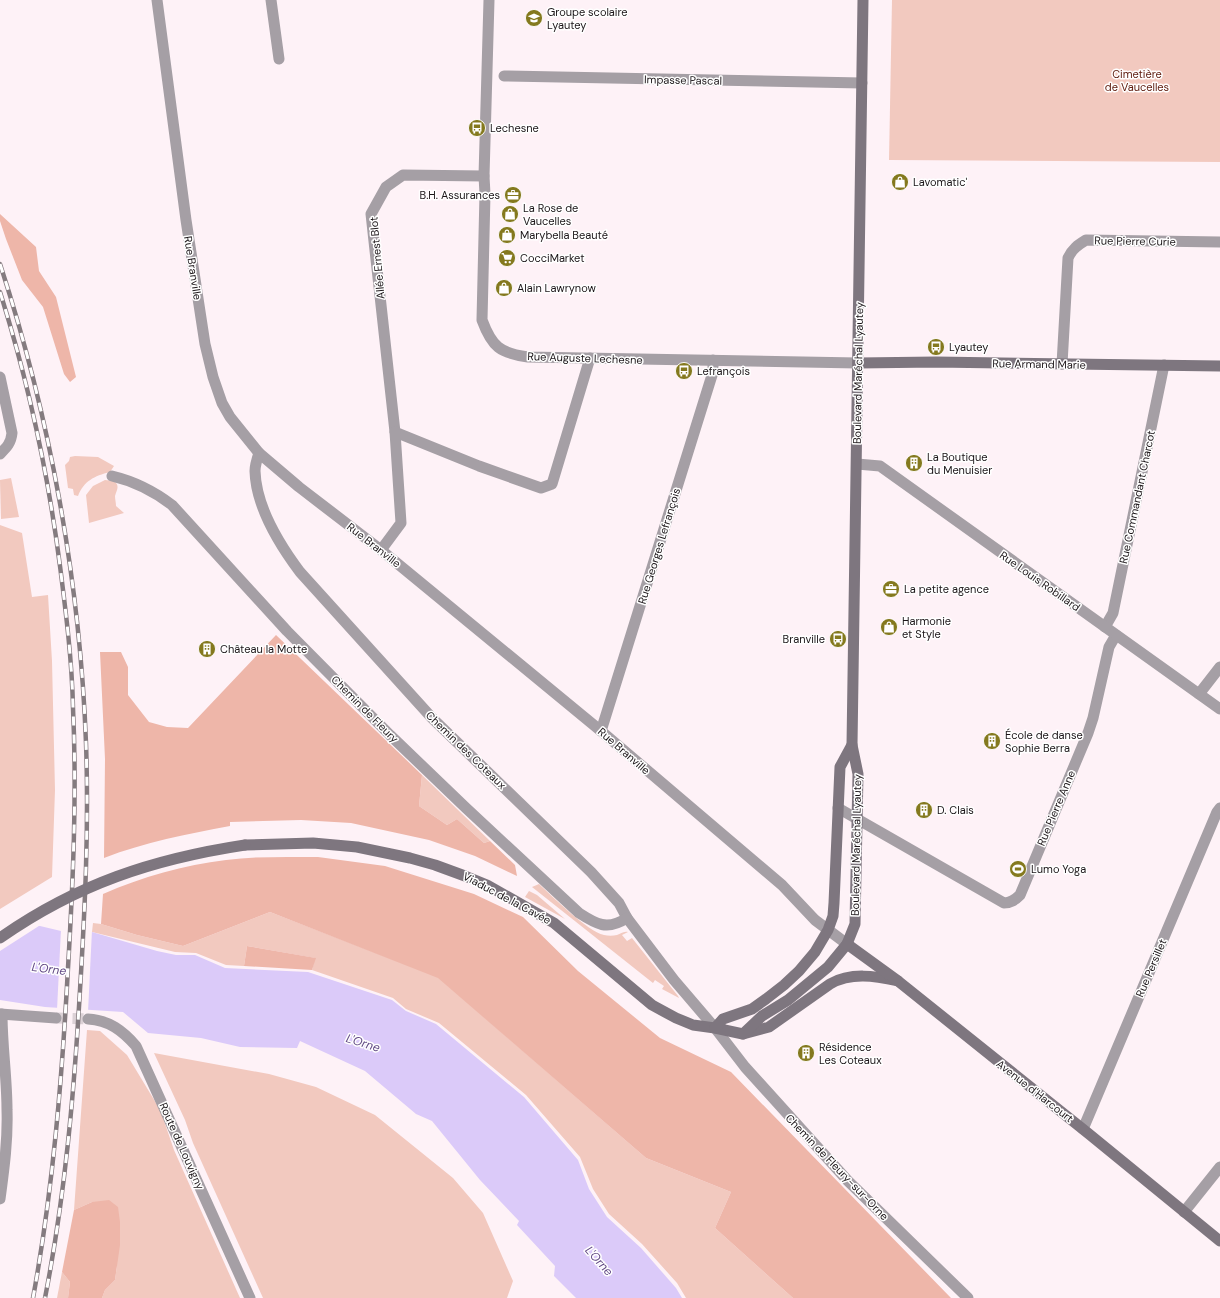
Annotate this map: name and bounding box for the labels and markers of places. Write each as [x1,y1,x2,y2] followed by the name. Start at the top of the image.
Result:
[547,5,628,32] place label: Groupe scolaire Lyautey
[524,8,544,28] school or university icon: Groupe scolaire Lyautey
[467,118,487,138] bus stop icon: Lechesne
[490,121,539,135] place label: Lechesne
[890,172,910,192] shop icon: Lavomatic'
[913,175,967,189] place label: Lavomatic'
[503,185,523,205] office icon: B.H. Assurances
[420,188,500,202] place label: B.H. Assurances
[523,201,578,228] place label: La Rose de Vaucelles
[500,204,520,224] shop icon: La Rose de Vaucelles
[497,225,517,245] shop icon: Marybella Beauté
[520,228,608,242] place label: Marybella Beauté
[497,248,517,268] supermarket icon: CocciMarket
[520,251,584,265] place label: CocciMarket
[494,278,514,298] shop icon: Alain Lawrynow
[517,281,596,295] place label: Alain Lawrynow
[926,337,946,357] bus stop icon: Lyautey
[949,340,989,354] place label: Lyautey
[674,361,694,381] bus stop icon: Lefrançois
[697,364,750,378] place label: Lefrançois
[927,450,992,477] place label: La Boutique du Menuisier
[904,453,924,473] building icon: La Boutique du Menuisier
[881,579,901,599] office icon: La petite agence
[904,582,989,596] place label: La petite agence
[902,614,951,641] place label: Harmonie et Style
[879,617,899,637] shop icon: Harmonie et Style
[828,629,848,649] bus stop icon: Branville
[783,632,825,646] place label: Branville
[197,639,217,659] building icon: Château la Motte
[220,642,307,656] place label: Château la Motte
[1005,728,1083,755] place label: École de danse Sophie Berra
[982,731,1002,751] building icon: École de danse Sophie Berra
[914,800,934,820] building icon: D. Clais
[937,803,974,817] place label: D. Clais
[1008,859,1028,879] sports icon: Lumo Yoga
[1031,862,1086,876] place label: Lumo Yoga
[819,1040,882,1067] place label: Résidence Les Coteaux
[796,1043,816,1063] building icon: Résidence Les Coteaux

